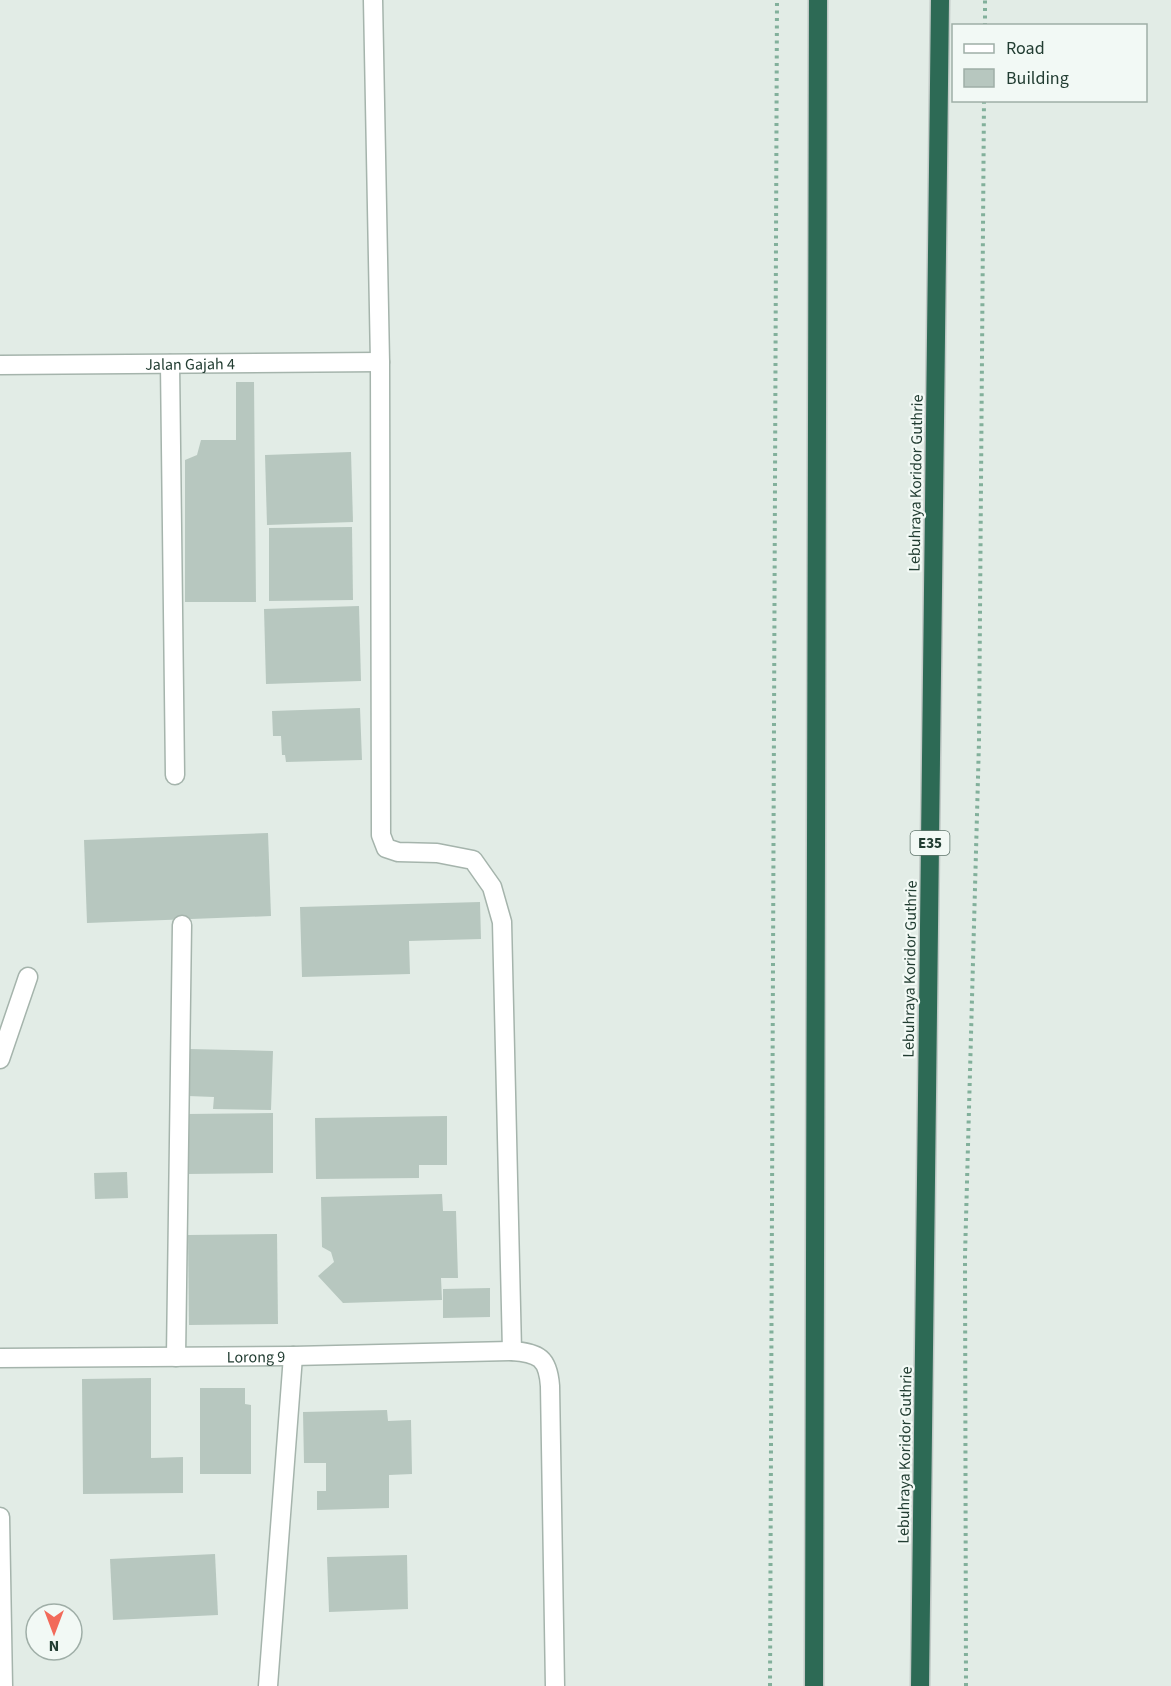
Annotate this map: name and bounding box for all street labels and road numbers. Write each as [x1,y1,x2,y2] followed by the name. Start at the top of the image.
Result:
[145,353,235,376] street label: Jalan Gajah 4
[903,394,929,572] street label: Lebuhraya Koridor Guthrie
[910,831,950,855] road number: E35
[897,880,923,1058] street label: Lebuhraya Koridor Guthrie
[227,1346,285,1368] street label: Lorong 9
[892,1366,918,1544] street label: Lebuhraya Koridor Guthrie

